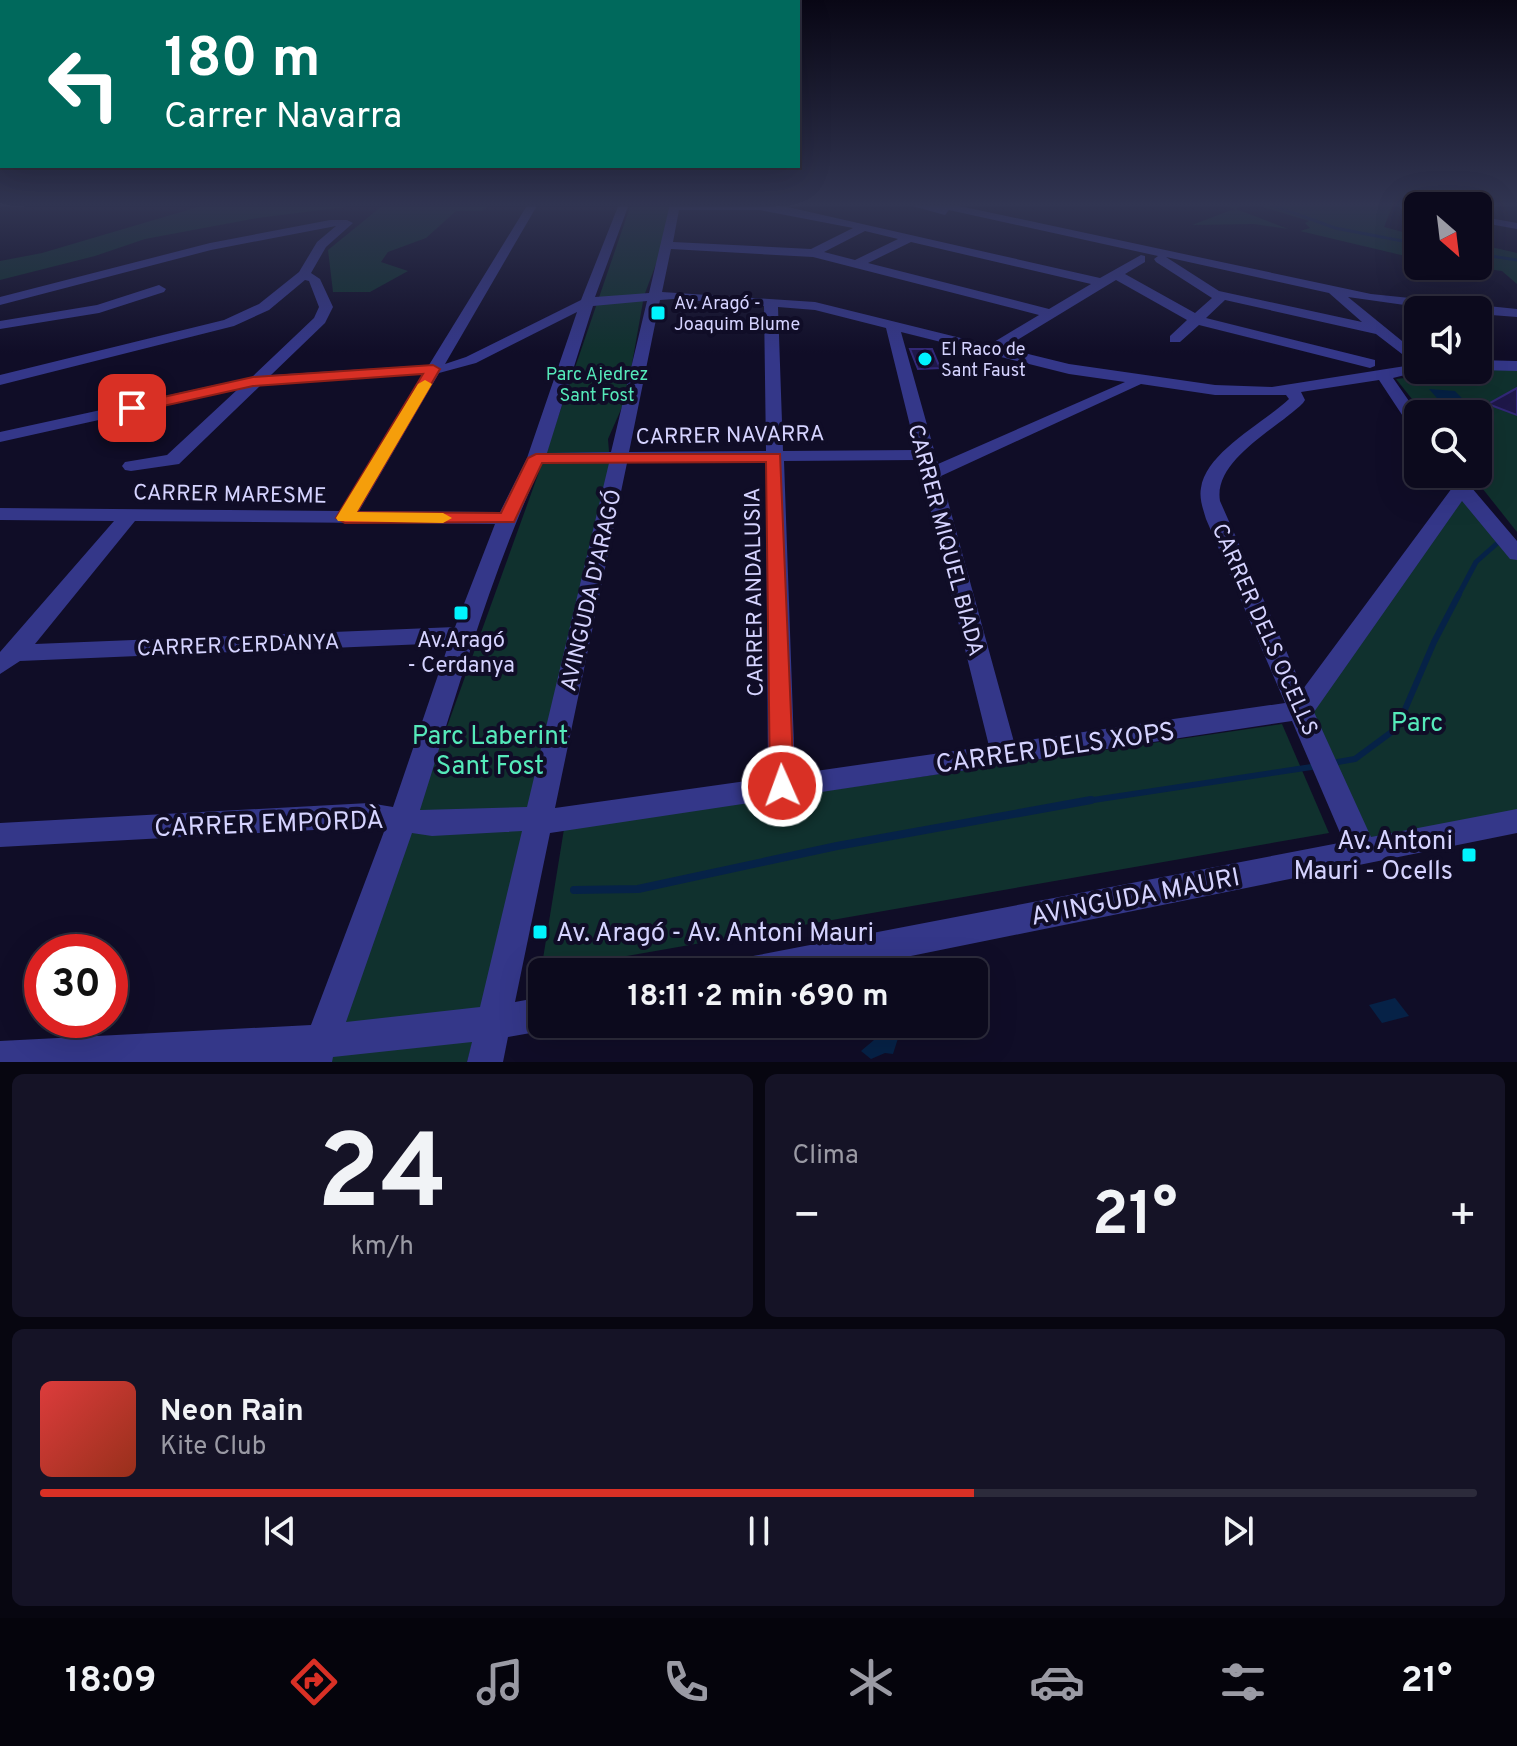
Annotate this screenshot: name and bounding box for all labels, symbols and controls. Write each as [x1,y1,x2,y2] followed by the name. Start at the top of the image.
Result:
[164,26,321,96] text: 180 m
[32,32,136,136] icon: left
[164,95,402,141] text: Carrer Navarra
[1404,192,1492,280] north arrow
[1404,192,1492,488] map controls
[674,293,800,337] place label: Av. Aragó - Joaquim Blume
[1404,296,1492,384] button: sound
[649,304,667,322] marker: Av. Aragó - Joaquim Blume
[941,339,1026,383] place label: El Raco de Sant Faust
[916,350,934,368] marker: El Raco de Sant Faust
[546,364,648,408] park label: Parc Ajedrez Sant Fost
[98,374,166,442] pin
[110,386,154,430] icon: arrive
[1404,400,1492,488] button: search
[635,421,825,452] street label: CARRER NAVARRA
[901,422,989,660] street label: CARRER MIQUEL BIADA
[133,480,327,511] street label: CARRER MARESME
[553,487,629,694] street label: AVINGUDA D'ARAGÓ
[740,487,771,697] street label: CARRER ANDALUSIA
[1205,520,1323,740] street label: CARRER DELS OCELLS
[452,604,470,622] marker: Av.Aragó - Cerdanya
[407,628,515,680] place label: Av.Aragó - Cerdanya
[136,629,340,664] street label: CARRER CERDANYA
[1391,708,1443,741] park label: Parc
[934,716,1177,783] street label: CARRER DELS XOPS
[412,721,568,784] park label: Parc Laberint Sant Fost
[740,744,824,828] position arrow
[154,803,384,846] street label: CARRER EMPORDÀ
[1293,826,1453,889] place label: Av. Antoni Mauri - Ocells
[1460,846,1478,864] marker: Av. Antoni Mauri - Ocells
[1028,862,1243,935] street label: AVINGUDA MAURI
[556,918,874,951] place label: Av. Aragó - Av. Antoni Mauri
[531,923,549,941] marker: Av. Aragó - Av. Antoni Mauri
[24,934,128,1038] speed limit sign: 30
[627,979,889,1016] text: 18:11 · 2 min · 690 m
[317,1113,447,1245] text: 24
[793,1140,859,1173] text: Clima
[1092,1180,1178,1256] text: 21°
[793,1190,821,1246] text: −
[1449,1190,1477,1246] text: +
[351,1231,414,1264] text: km/h
[160,1394,304,1431] text: Neon Rain
[160,1431,266,1464] text: Kite Club
[258,1509,302,1553] icon: previous
[737,1509,781,1553] icon: pause
[1216,1509,1260,1553] icon: next
[286,1654,342,1710] icon: directions
[472,1654,528,1710] icon: music
[658,1654,714,1710] icon: phone
[843,1654,899,1710] icon: climate
[1029,1654,1085,1710] icon: car
[1215,1654,1271,1710] icon: filters
[65,1659,156,1705] text: 18:09
[1401,1659,1452,1705] text: 21°

